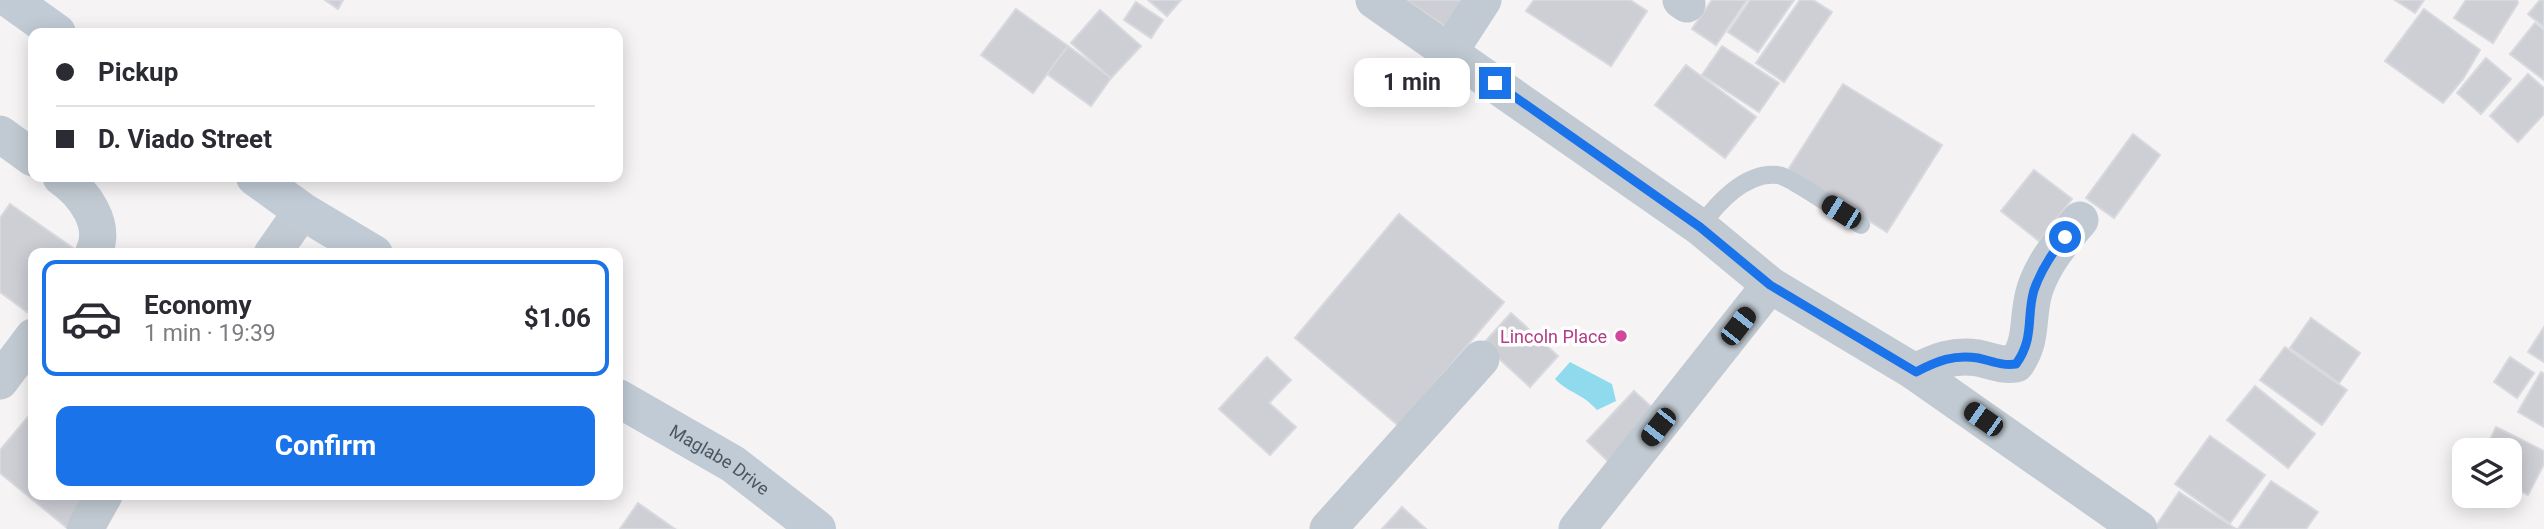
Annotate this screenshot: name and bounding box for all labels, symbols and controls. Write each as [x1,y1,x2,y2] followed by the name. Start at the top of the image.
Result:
[98,57,178,87] text: Pickup
[1355,58,1470,108] callout: 1 min
[1479,67,1511,99] route end
[1383,69,1441,96] text: 1 min
[98,124,272,154] text: D. Viado Street
[1818,192,1865,232] car
[2049,221,2081,253] route start
[60,287,123,350] icon: car
[144,290,251,320] text: Economy
[524,303,591,333] text: $1.06
[1717,303,1760,349] car
[144,320,276,347] text: 1 min · 19:39
[1500,326,1607,347] place label: Lincoln Place
[1613,328,1629,344] marker: Lincoln Place
[1960,398,2007,440] car
[1637,404,1680,450] car
[56,406,595,486] button: Confirm
[666,420,774,499] street label: Maglabe Drive
[2452,438,2522,508] map controls
[2452,438,2522,508] button: layers

